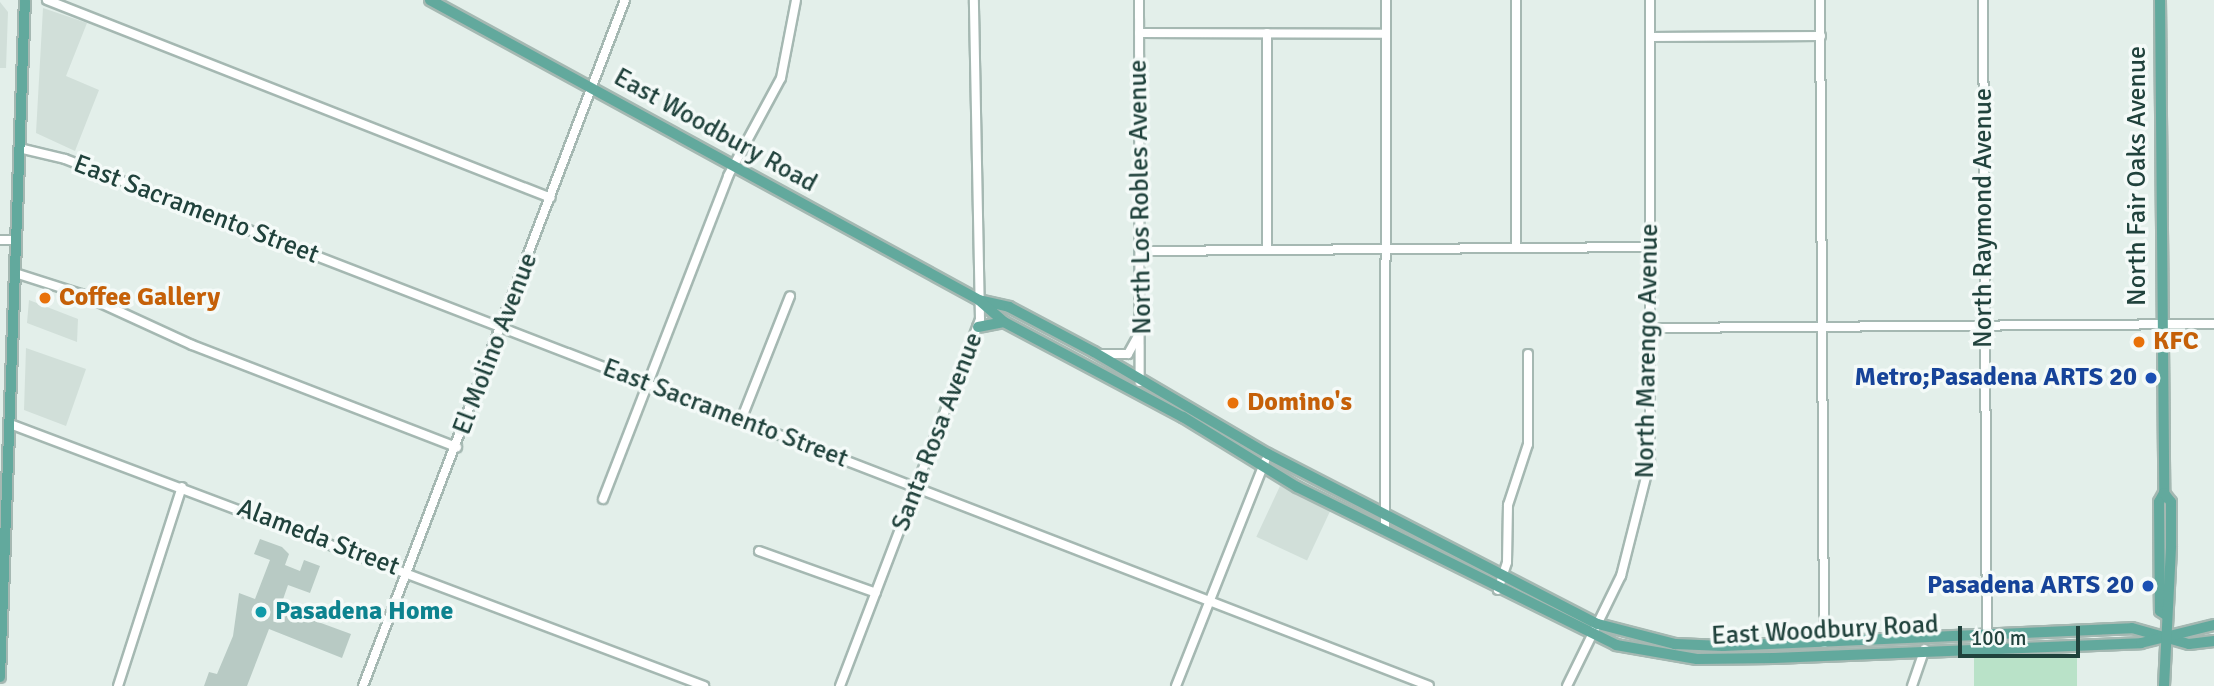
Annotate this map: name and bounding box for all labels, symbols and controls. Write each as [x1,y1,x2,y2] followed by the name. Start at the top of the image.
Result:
[2122,46,2154,306] street label: North Fair Oaks Avenue
[1123,59,1159,335] street label: North Los Robles Avenue
[608,62,822,200] street label: East Woodbury Road
[1968,88,2000,348] street label: North Raymond Avenue
[69,149,323,271] street label: East Sacramento Street
[1630,223,1666,479] street label: North Marengo Avenue
[447,249,545,439] street label: El Molino Avenue
[59,282,220,314] place label: Coffee Gallery
[37,290,53,306] marker: Coffee Gallery
[2153,326,2199,358] place label: KFC
[886,328,990,536] street label: Santa Rosa Avenue
[2131,334,2147,350] marker: KFC
[598,353,852,475] street label: East Sacramento Street
[1855,362,2137,394] place label: Metro;Pasadena ARTS 20
[2143,370,2159,386] marker: Metro;Pasadena ARTS 20
[1247,387,1352,419] place label: Domino's
[1225,395,1241,411] marker: Domino's
[233,493,403,583] street label: Alameda Street
[1927,570,2134,602] place label: Pasadena ARTS 20
[2140,578,2156,594] marker: Pasadena ARTS 20
[275,596,453,628] place label: Pasadena Home
[253,604,269,620] marker: Pasadena Home
[1711,609,1939,653] street label: East Woodbury Road
[1962,612,2084,656] scale bar
[1971,625,2026,651] text: 100 m

